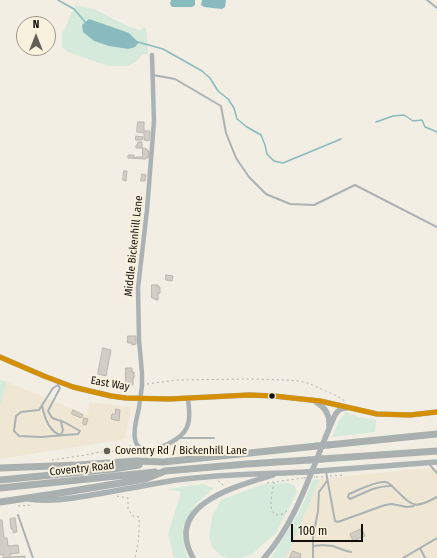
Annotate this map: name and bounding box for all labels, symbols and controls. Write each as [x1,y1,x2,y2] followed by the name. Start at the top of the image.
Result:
[16,16,56,56] north arrow
[33,18,39,31] text: N
[122,195,146,297] street label: Middle Bickenhill Lane
[90,374,130,394] street label: East Way
[267,391,277,401] unlabelled marker
[115,444,247,458] place label: Coventry Rd / Bickenhill Lane
[102,446,112,456] marker: Coventry Rd / Bickenhill Lane
[49,459,115,479] street label: Coventry Road
[293,516,365,542] scale bar
[298,524,327,538] text: 100 m

